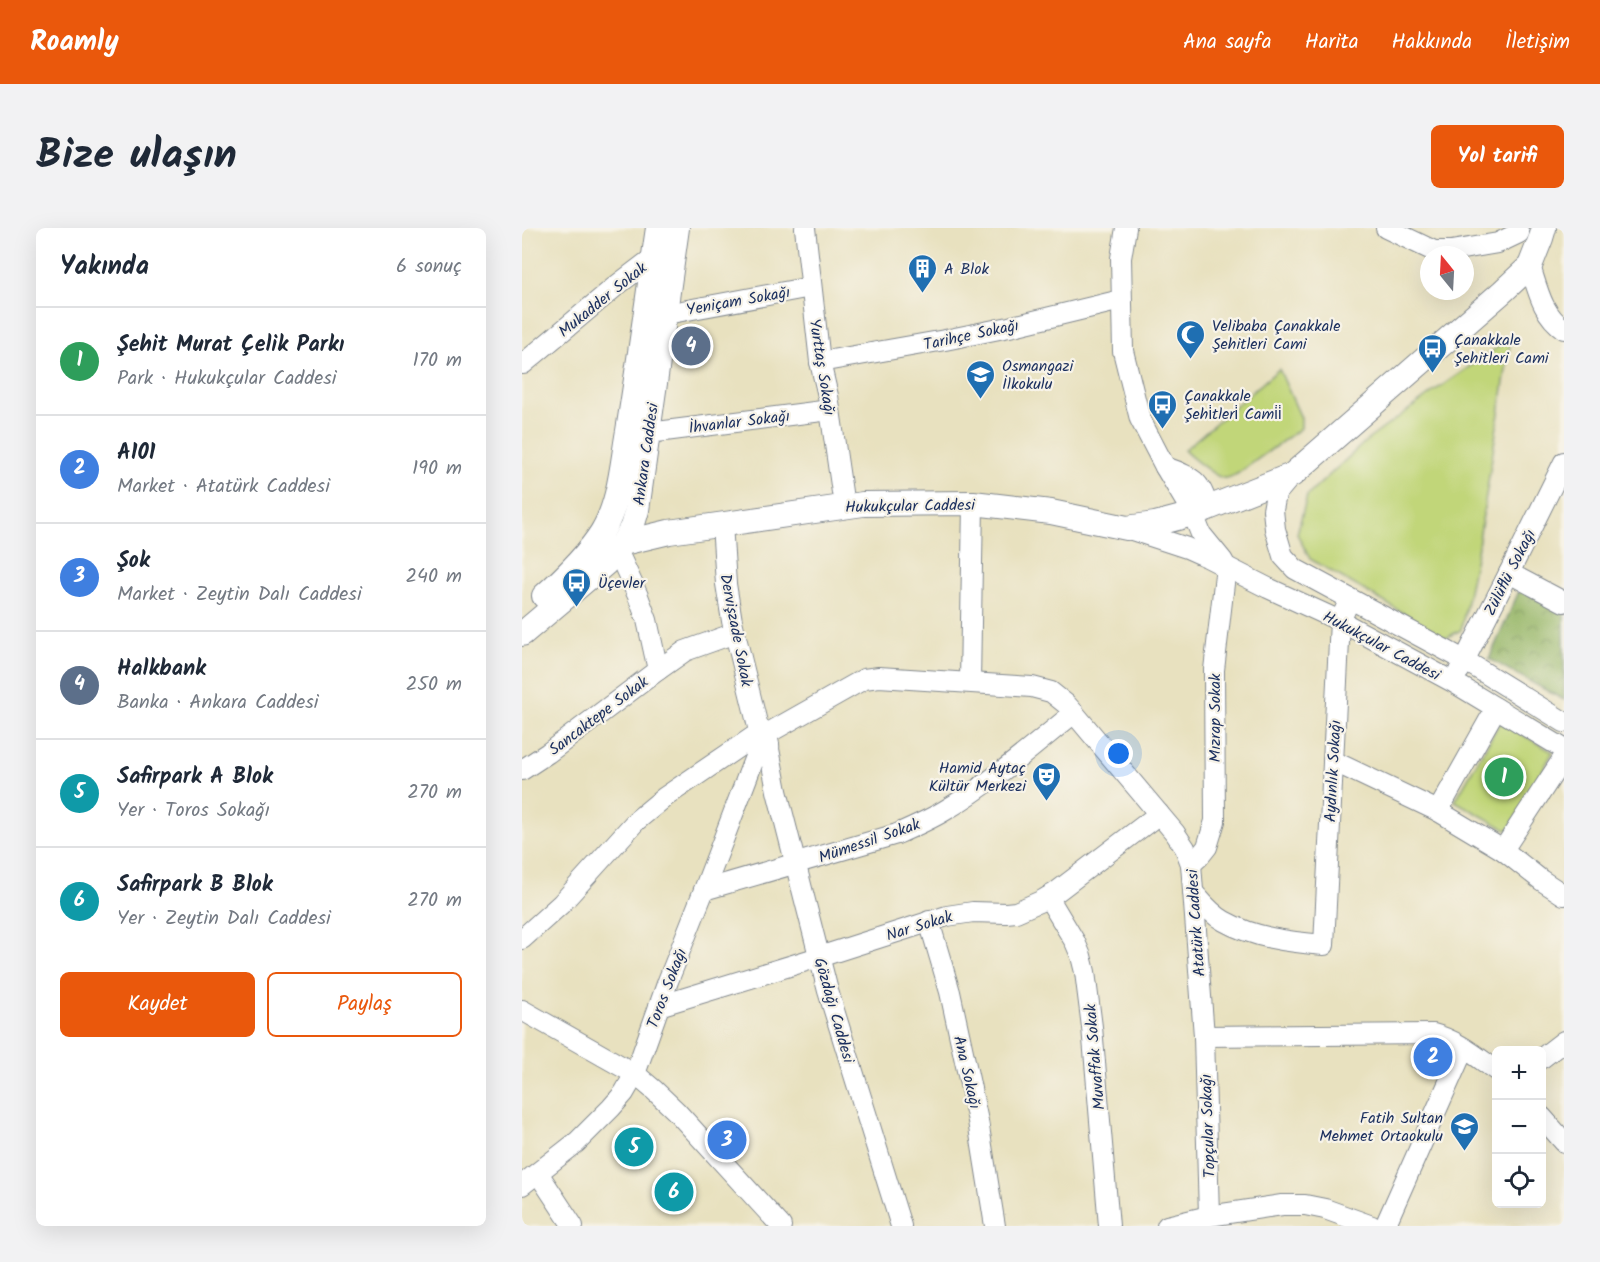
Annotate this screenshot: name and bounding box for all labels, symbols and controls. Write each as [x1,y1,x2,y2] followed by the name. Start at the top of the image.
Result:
[30,20,119,65] text: Roamly
[1183,26,1272,59] text: Ana sayfa
[1305,26,1359,59] text: Harita
[1392,26,1472,59] text: Hakkında
[1505,26,1570,59] text: İletişim
[36,123,237,190] text: Bize ulaşın
[1431,125,1564,188] button: Yol tarifi
[60,246,149,288] text: Yakında
[1420,246,1474,300] north arrow
[396,251,462,283] text: 6 sonuç
[907,252,939,294] building icon: A Blok
[553,256,653,344] street label: Mukadder Sokak
[944,257,990,282] place label: A Blok
[684,280,792,323] street label: Yeniçam Sokağı
[921,313,1021,358] street label: Tarihçe Sokağı
[1212,314,1340,357] place label: Velibaba Çanakkale Şehitleri Cami
[802,317,842,417] street label: Yurttaş Sokağı
[1175,318,1207,360] mosque icon: Velibaba Çanakkale Şehitleri Cami
[672,324,710,368] pin: 4
[117,328,344,363] text: Şehit Murat Çelik Parkı
[1454,328,1550,371] place label: Çanakkale Şehitleri Cami
[1417,332,1449,374] bus stop icon: Çanakkale Şehitleri Cami
[76,345,83,377] text: 1
[413,345,462,377] text: 170 m
[1002,354,1075,397] place label: Osmangazi İlkokulu
[965,358,997,400] school or university icon: Osmangazi İlkokulu
[117,363,337,395] text: Park · Hukukçular Caddesi
[1184,384,1281,427] place label: Çanakkale Şehi̇tleri̇ Cami̇i̇
[1147,388,1179,430] bus stop icon: Çanakkale Şehi̇tleri̇ Cami̇i̇
[627,400,666,507] street label: Ankara Caddesi
[687,404,791,441] street label: İhvanlar Sokağı
[117,436,155,471] text: A101
[74,453,85,485] text: 2
[412,453,462,485] text: 190 m
[117,471,330,503] text: Market · Atatürk Caddesi
[845,493,976,520] street label: Hukukçular Caddesi
[1478,525,1543,620] street label: Zülüflü Sokağı
[117,544,150,579] text: Şok
[74,561,85,593] text: 3
[405,561,462,593] text: 240 m
[561,566,593,608] bus stop icon: Üçevler
[598,571,647,596] place label: Üçevler
[712,572,759,689] street label: Dervişzade Sokak
[117,579,362,611] text: Market · Zeytin Dalı Caddesi
[1318,605,1446,688] street label: Hukukçular Caddesi
[117,652,206,687] text: Halkbank
[74,669,85,701] text: 4
[406,669,462,701] text: 250 m
[544,670,655,762] street label: Sancaktepe Sokak
[1203,673,1228,762] street label: Mızrap Sokak
[117,687,319,719] text: Banka · Ankara Caddesi
[1318,719,1349,823] street label: Aydınlık Sokağı
[1104,739,1133,768] your location
[1484,754,1524,800] pin: 1
[929,756,1027,799] place label: Hamid Aytaç Kültür Merkezi
[117,760,273,795] text: Safirpark A Blok
[1031,760,1063,802] theatre icon: Hamid Aytaç Kültür Merkezi
[74,777,85,809] text: 5
[407,777,462,809] text: 270 m
[117,795,270,827] text: Yer · Toros Sokağı
[815,812,924,871] street label: Mümessil Sokak
[1180,867,1213,977] street label: Atatürk Caddesi
[117,868,273,903] text: Safirpark B Blok
[74,885,85,917] text: 6
[407,885,462,917] text: 270 m
[117,903,331,935] text: Yer · Zeytin Dalı Caddesi
[883,904,956,948] street label: Nar Sokak
[641,945,694,1032] street label: Toros Sokağı
[807,955,861,1067] street label: Gözdağı Caddesi
[60,972,255,1037] button: Kaydet
[267,972,462,1037] button: Paylaş
[1078,1002,1113,1111] street label: Muvaffak Sokak
[946,1033,987,1112] street label: Ana Sokağı
[1414,1034,1452,1080] pin: 2
[1492,1046,1546,1208] map controls
[1492,1046,1546,1100] button: +
[1194,1074,1223,1178] street label: Topçular Sokağı
[1492,1100,1546,1154] button: −
[1319,1106,1443,1149] place label: Fatih Sultan Mehmet Ortaokulu
[1448,1110,1480,1152] school or university icon: Fatih Sultan Mehmet Ortaokulu
[708,1118,746,1162] pin: 3
[614,1124,654,1170] pin: 5
[1492,1154,1546,1208] button: locate
[654,1170,694,1214] pin: 6

